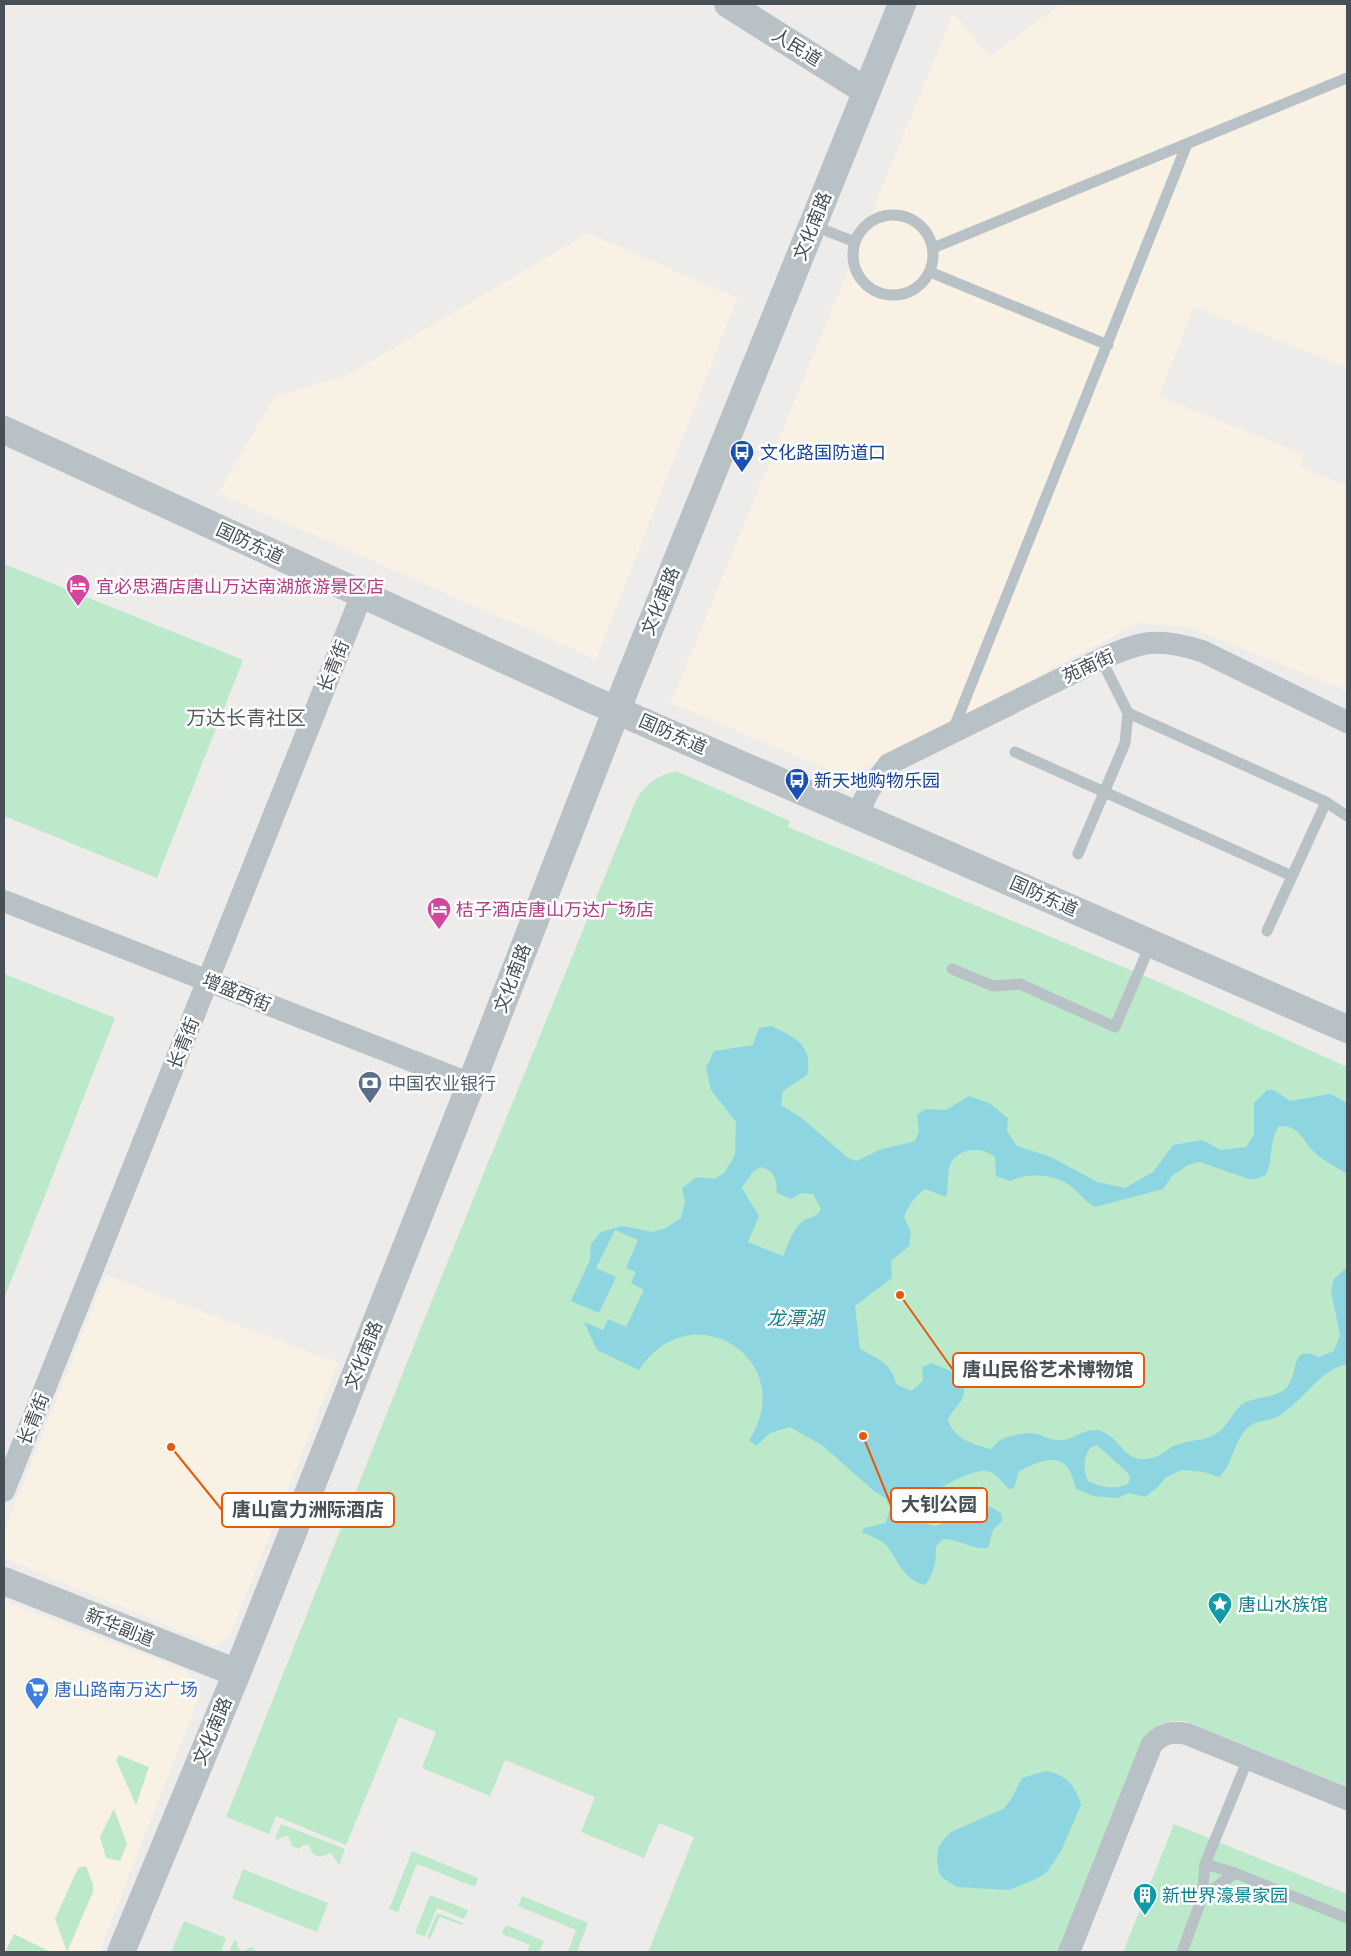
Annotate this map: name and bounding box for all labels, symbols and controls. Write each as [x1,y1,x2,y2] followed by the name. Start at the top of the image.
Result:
[769,24,825,70] street label: 人民道
[789,189,835,263] street label: 文化南路
[729,439,755,473] bus stop icon: 文化路国防道口
[760,442,886,463] place label: 文化路国防道口
[213,518,287,568] street label: 国防东道
[637,564,683,638] street label: 文化南路
[65,573,91,607] hotel icon: 宜必思酒店唐山万达南湖旅游景区店
[96,576,384,597] place label: 宜必思酒店唐山万达南湖旅游景区店
[313,637,353,695] street label: 长青街
[1059,645,1117,687] street label: 苑南街
[186,706,306,730] district label: 万达长青社区
[636,710,710,758] street label: 国防东道
[784,767,810,801] bus stop icon: 新天地购物乐园
[814,770,940,791] place label: 新天地购物乐园
[1007,872,1081,920] street label: 国防东道
[426,896,452,930] hotel icon: 桔子酒店唐山万达广场店
[456,899,654,920] place label: 桔子酒店唐山万达广场店
[489,941,535,1015] street label: 文化南路
[200,969,274,1015] street label: 增盛西街
[163,1014,203,1072] street label: 长青街
[357,1070,383,1104] bank icon: 中国农业银行
[388,1073,496,1094] place label: 中国农业银行
[766,1307,826,1330] water label: 龙潭湖
[340,1318,386,1392] street label: 文化南路
[953,1353,1144,1387] callout: 唐山民俗艺术博物馆
[962,1358,1134,1381] text: 唐山民俗艺术博物馆
[13,1390,53,1448] street label: 长青街
[891,1488,987,1522] callout: 大钊公园
[222,1493,394,1527] callout: 唐山富力洲际酒店
[901,1493,977,1516] text: 大钊公园
[232,1498,384,1521] text: 唐山富力洲际酒店
[1207,1591,1233,1625] place icon: 唐山水族馆
[1238,1594,1328,1615] place label: 唐山水族馆
[83,1604,157,1650] street label: 新华副道
[24,1676,50,1710] supermarket icon: 唐山路南万达广场
[54,1679,198,1700] place label: 唐山路南万达广场
[188,1694,236,1768] street label: 文化南路
[1132,1882,1158,1916] building icon: 新世界濠景家园
[1162,1885,1288,1906] place label: 新世界濠景家园

